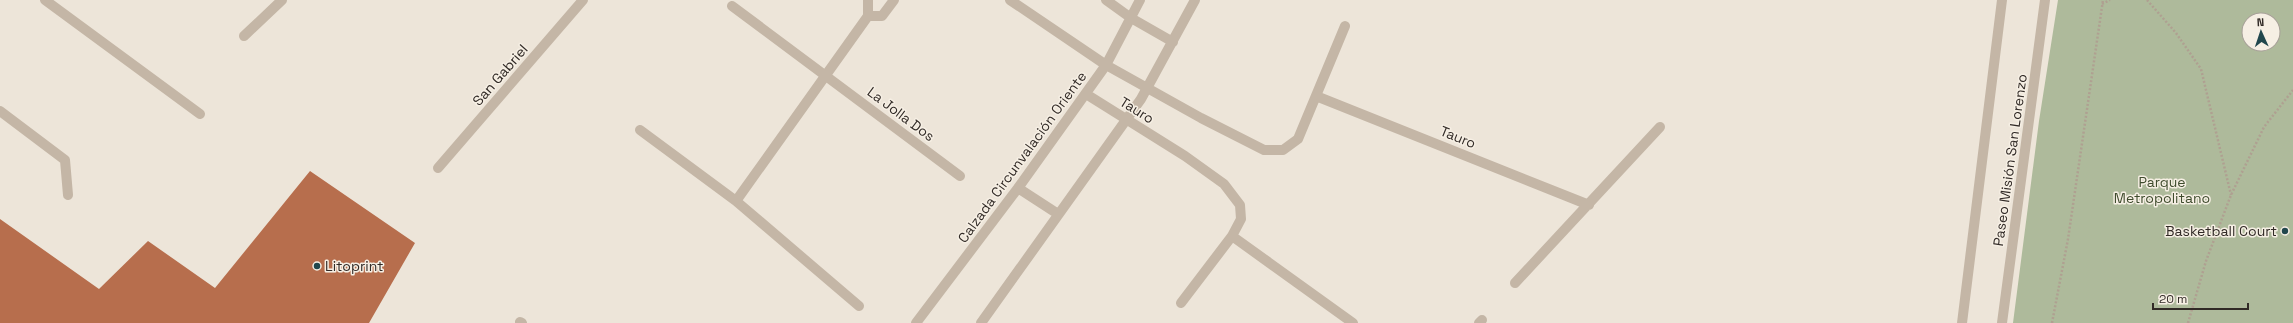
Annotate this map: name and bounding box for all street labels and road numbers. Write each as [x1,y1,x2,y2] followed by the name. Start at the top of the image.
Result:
[468,41,532,109] street label: San Gabriel
[954,68,1090,246] street label: Calzada Circunvalación Oriente
[1989,73,2031,247] street label: Paseo Misión San Lorenzo
[864,83,938,145] street label: La Jolla Dos
[1116,93,1158,127] street label: Tauro
[1437,122,1479,152] street label: Tauro

